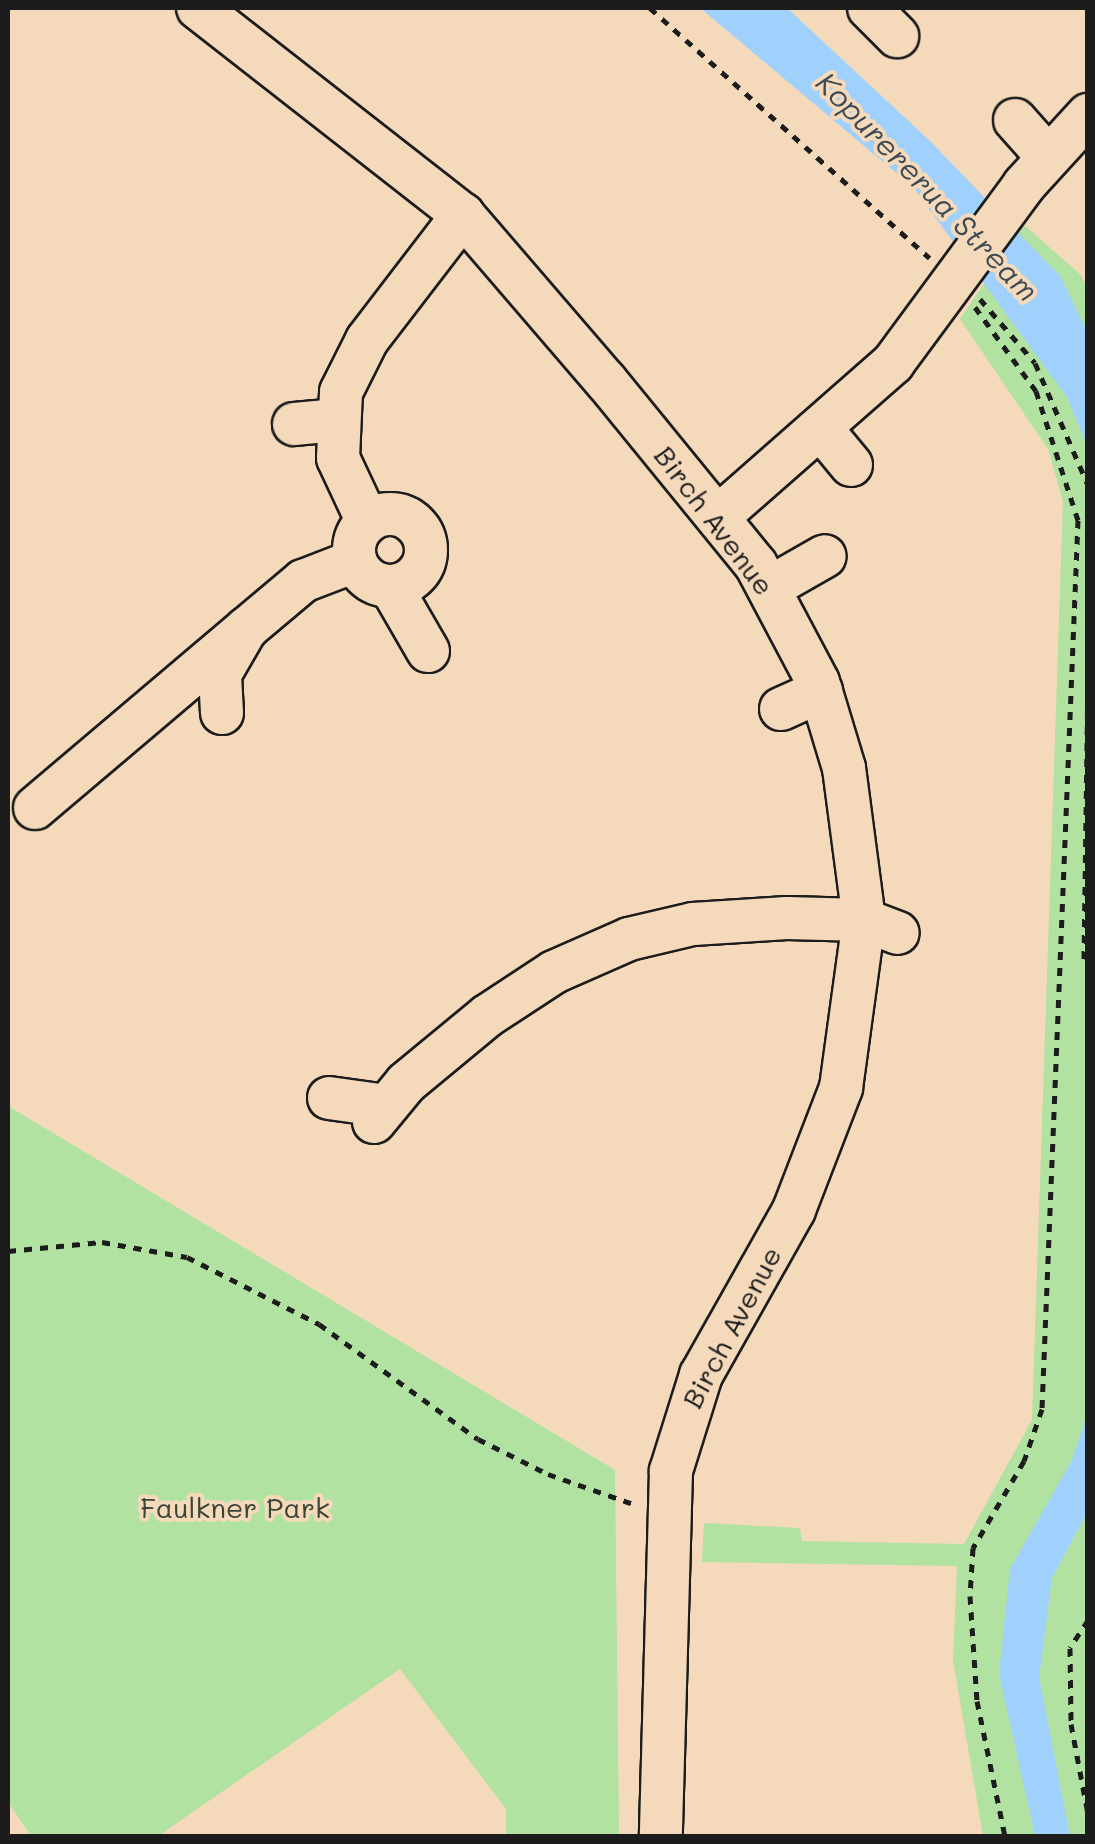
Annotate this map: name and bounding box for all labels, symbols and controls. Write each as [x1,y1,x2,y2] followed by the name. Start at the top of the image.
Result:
[809,64,1047,308] water label: Kopurererua Stream
[648,439,782,601] street label: Birch Avenue
[674,1240,788,1414] street label: Birch Avenue
[140,1490,330,1524] park label: Faulkner Park

